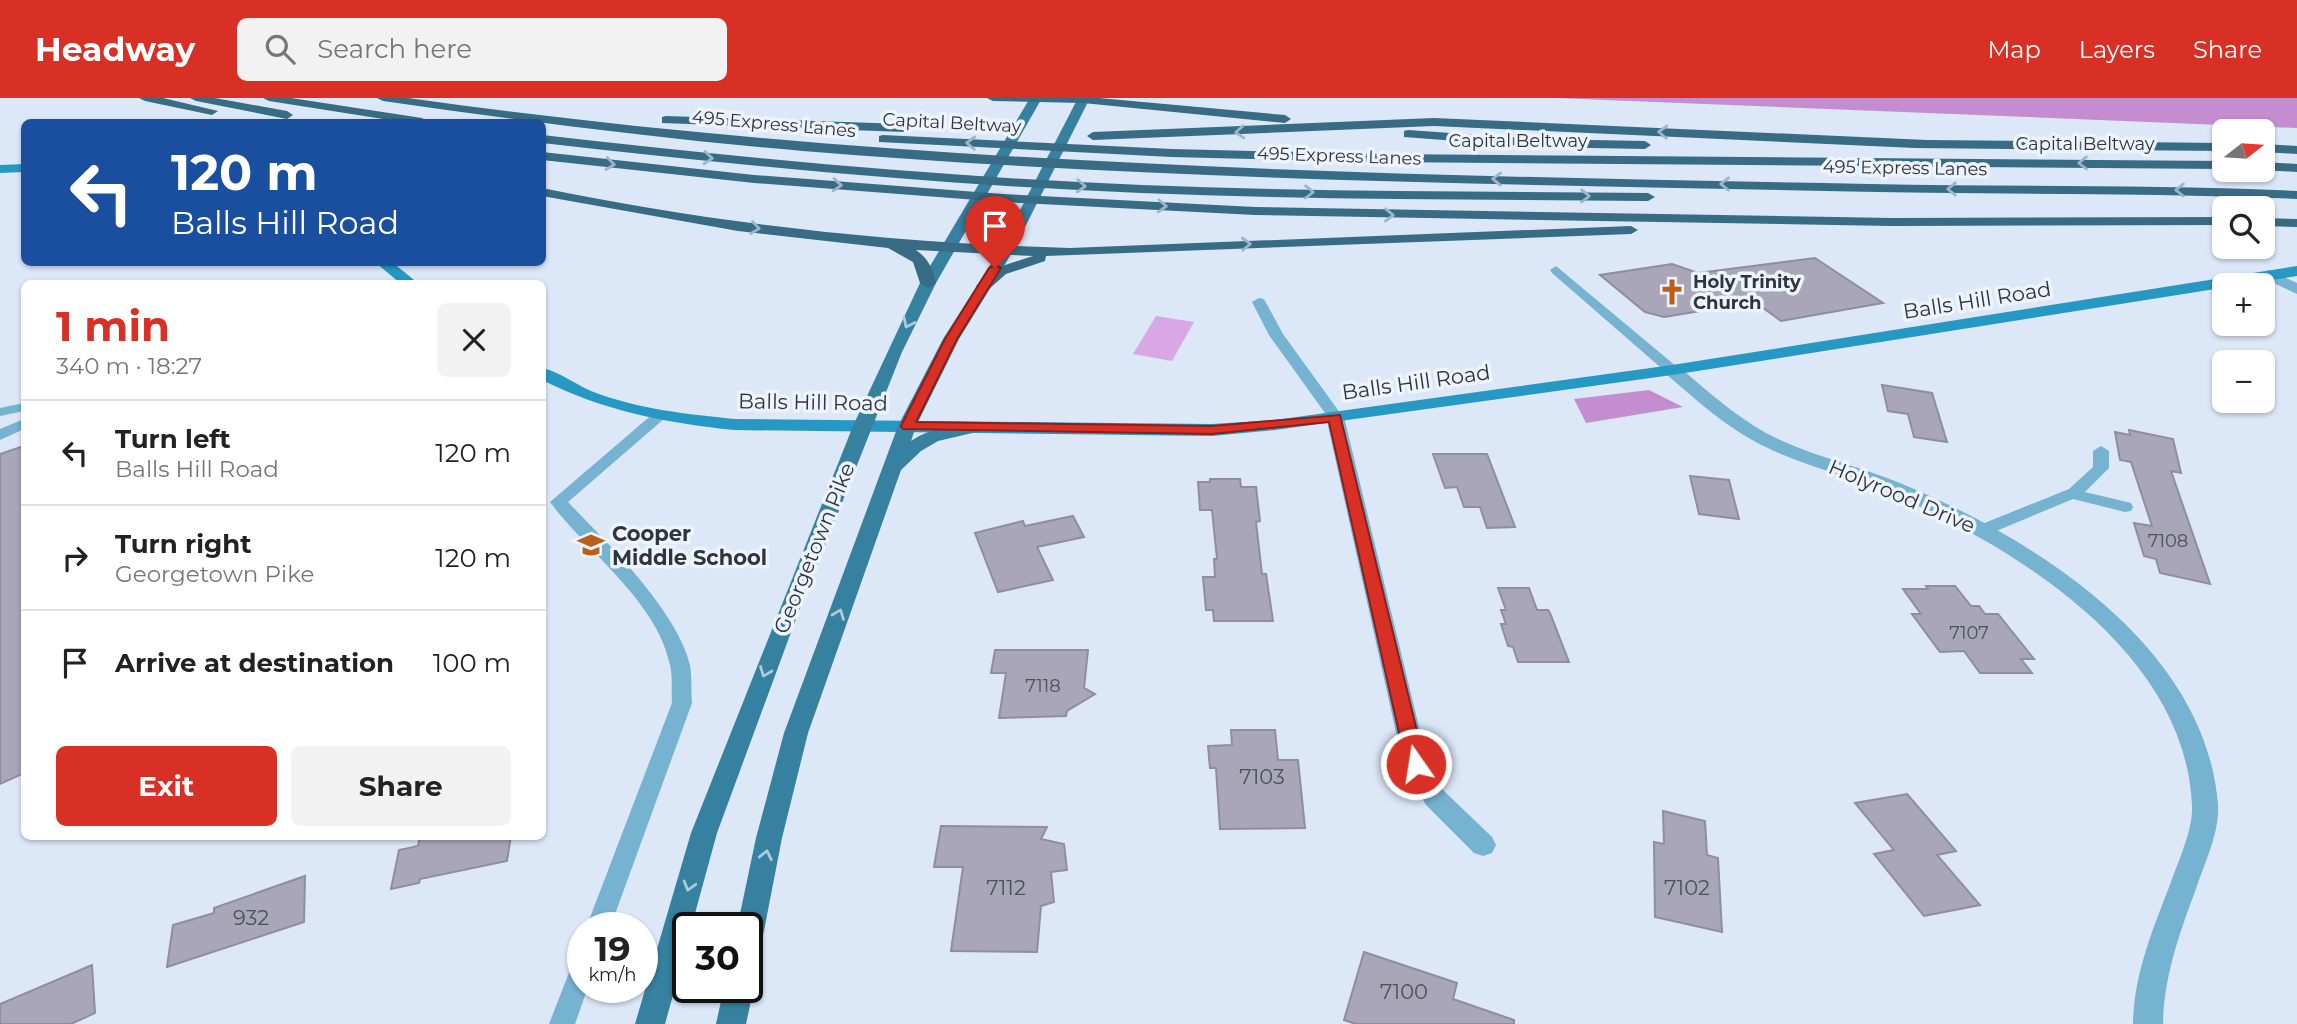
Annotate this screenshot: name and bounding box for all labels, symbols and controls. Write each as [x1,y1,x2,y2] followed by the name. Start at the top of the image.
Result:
[237,18,727,81] search box
[35,29,195,69] text: Headway
[261,30,299,68] icon: search
[317,33,472,65] text: Search here
[1987,35,2041,64] text: Map
[2079,35,2155,64] text: Layers
[2193,35,2262,64] text: Share
[691,106,857,142] street label: 495 Express Lanes
[882,108,1022,138] street label: Capital Beltway
[2212,119,2275,182] north arrow
[2212,119,2275,413] map controls
[1234,124,1245,139] one-way arrow
[1657,124,1668,139] one-way arrow
[1448,130,1588,152] street label: Capital Beltway
[2015,133,2155,155] street label: Capital Beltway
[965,136,976,151] one-way arrow
[1256,142,1422,170] street label: 495 Express Lanes
[171,143,318,202] text: 120 m
[56,147,147,238] icon: left
[702,150,713,165] one-way arrow
[2077,155,2087,171] one-way arrow
[604,156,616,171] one-way arrow
[1823,156,1988,180] street label: 495 Express Lanes
[1492,171,1502,187] one-way arrow
[1719,176,1730,192] one-way arrow
[832,177,843,192] one-way arrow
[1076,178,1087,193] one-way arrow
[1947,181,1957,197] one-way arrow
[2174,182,2185,198] one-way arrow
[1304,184,1314,200] one-way arrow
[1580,188,1591,204] one-way arrow
[965,196,1025,268] pin
[2212,196,2275,259] button: search
[1156,198,1167,213] one-way arrow
[171,203,399,242] text: Balls Hill Road
[976,207,1014,245] icon: arrive
[1384,207,1395,223] one-way arrow
[749,220,761,235] one-way arrow
[1240,237,1251,252] one-way arrow
[1693,271,1801,314] place label: Holy Trinity Church
[2212,273,2275,336] button: +
[1901,276,2053,324] street label: Balls Hill Road
[1657,277,1687,307] church icon: Holy Trinity Church
[56,300,170,352] text: 1 min
[437,303,511,377] button: close
[902,316,916,328] one-way arrow
[2212,350,2275,413] button: −
[56,352,202,380] text: 340 m · 18:27
[1340,359,1492,405] street label: Balls Hill Road
[738,388,888,416] street label: Balls Hill Road
[115,423,231,455] text: Turn left
[56,434,94,472] icon: left
[435,437,511,469] text: 120 m
[1825,454,1979,538] street label: Holyrood Drive
[115,455,279,483] text: Balls Hill Road
[768,459,860,637] street label: Georgetown Pike
[612,521,767,570] place label: Cooper Middle School
[115,528,251,560] text: Turn right
[576,530,606,560] school or university icon: Cooper Middle School
[2148,530,2188,552] house number: 7108
[56,539,94,577] icon: right
[435,542,511,574] text: 120 m
[115,560,314,588] text: Georgetown Pike
[830,608,844,620] one-way arrow
[1949,622,1989,644] house number: 7107
[56,644,94,682] icon: arrive
[115,647,394,679] text: Arrive at destination
[433,647,511,679] text: 100 m
[759,666,773,678] one-way arrow
[1025,675,1061,697] house number: 7118
[1379,727,1453,801] position arrow
[56,746,277,826] button: Exit
[291,746,511,826] button: Share
[1239,764,1285,789] house number: 7103
[758,849,773,861] one-way arrow
[986,875,1026,900] house number: 7112
[1664,875,1710,900] house number: 7102
[683,880,697,892] one-way arrow
[233,905,269,930] house number: 932
[672,912,763,1003] speed limit sign: 30
[594,927,631,970] text: 19
[588,964,637,986] text: km/h
[1380,979,1428,1004] house number: 7100

